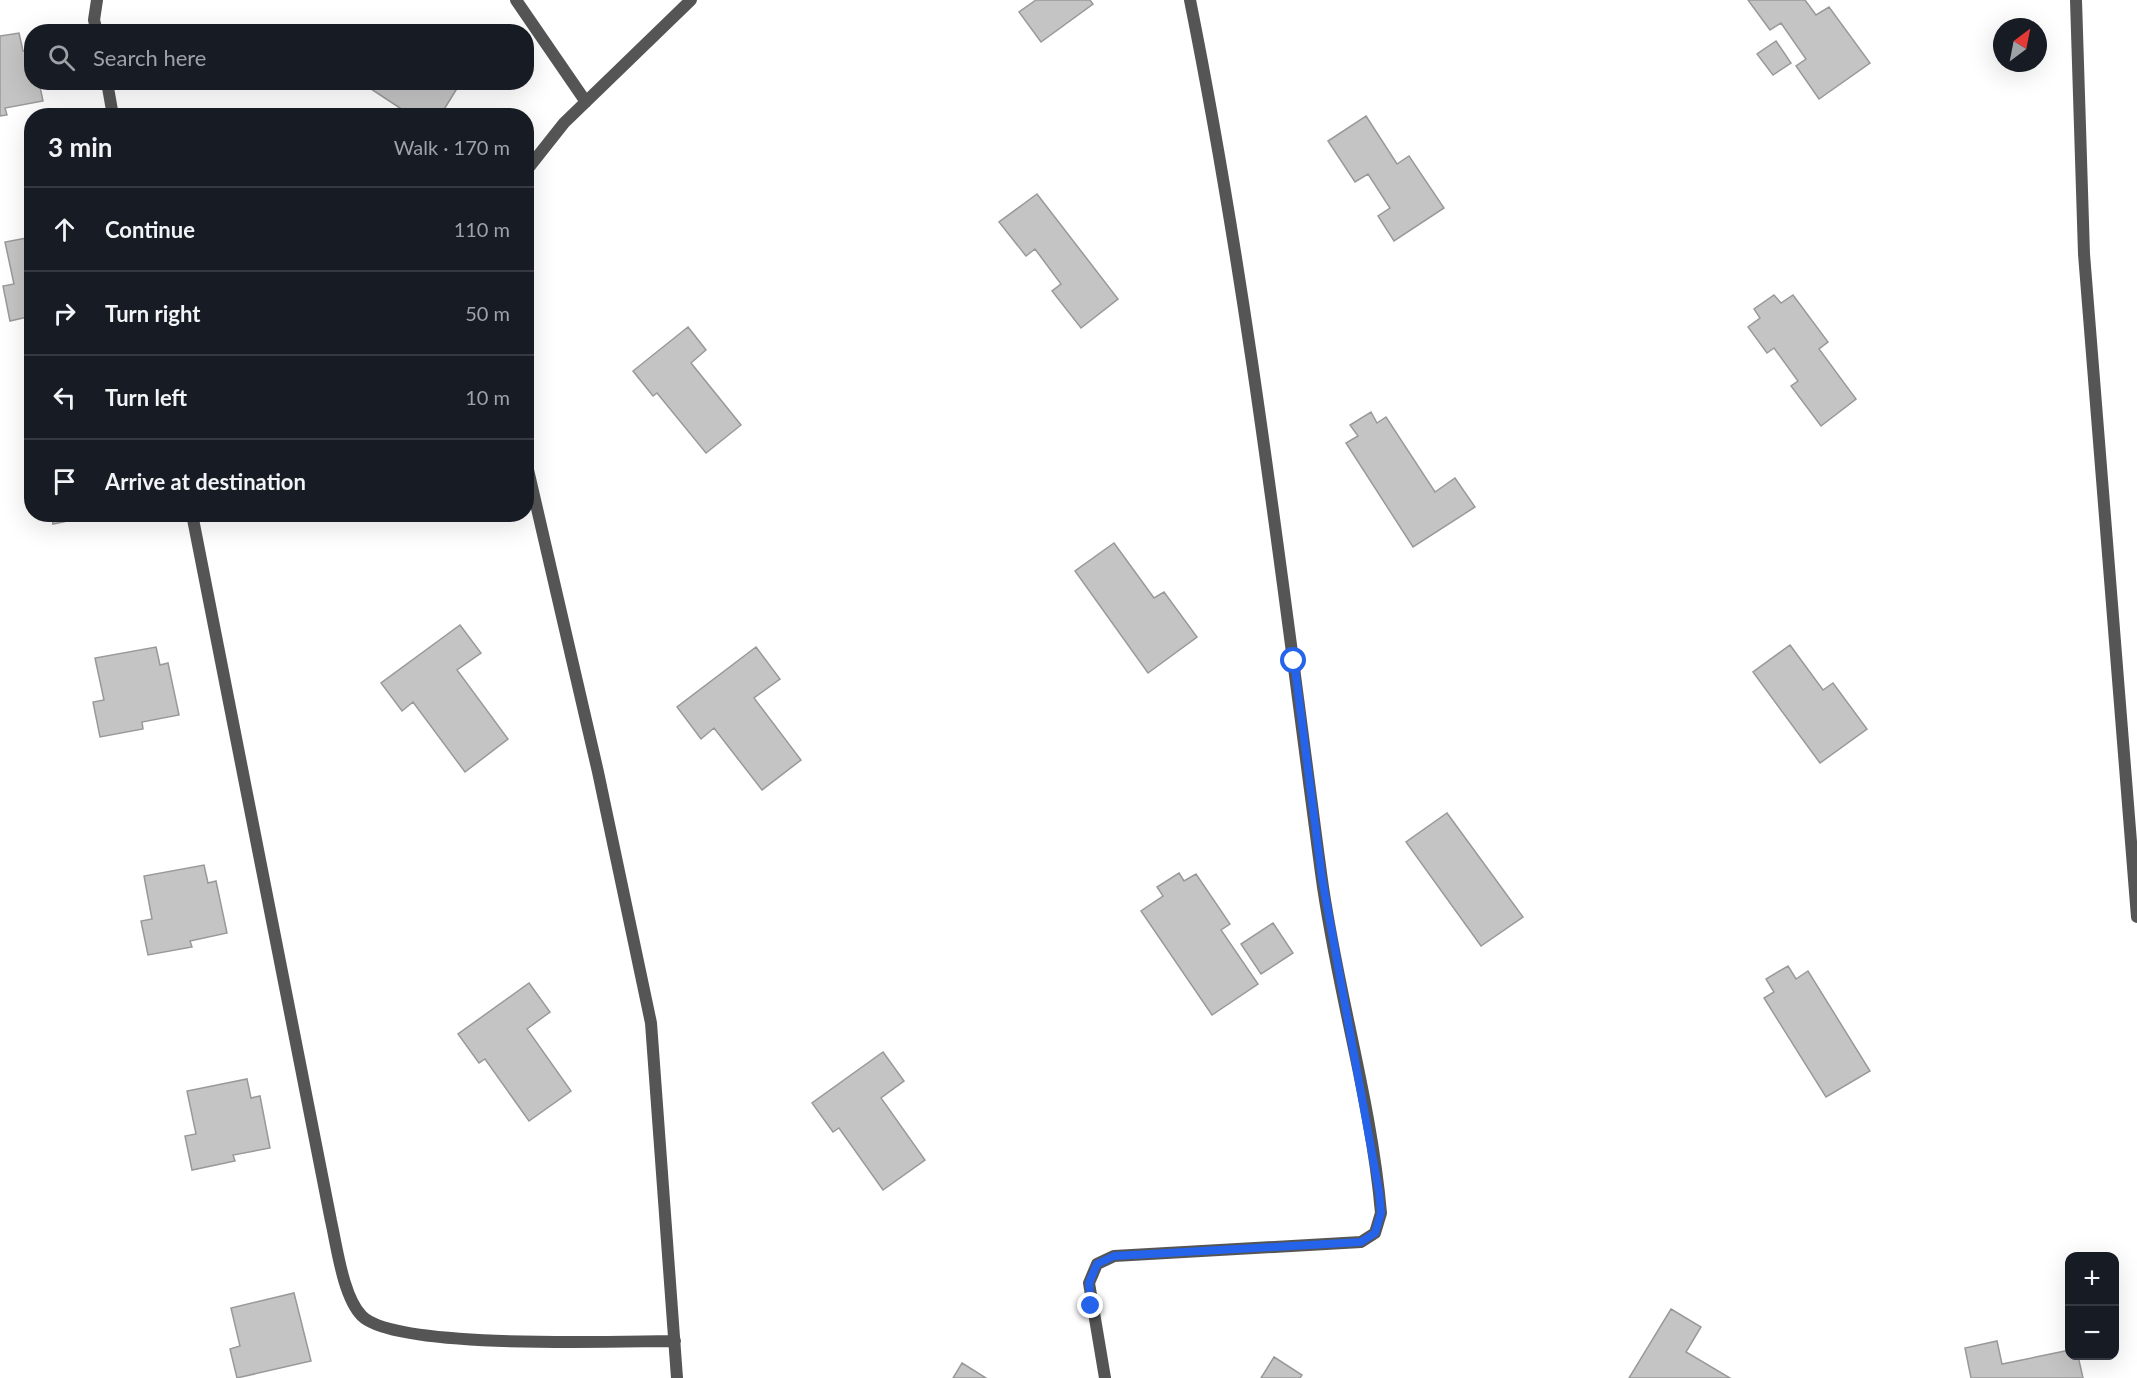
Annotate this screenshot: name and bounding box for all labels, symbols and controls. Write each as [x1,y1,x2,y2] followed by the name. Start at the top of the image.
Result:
[1993,18,2047,72] north arrow
[24,24,534,90] search box
[45,41,78,74] icon: search
[93,44,206,71] text: Search here
[48,131,112,163] text: 3 min
[394,135,510,159] text: Walk · 170 m
[48,213,81,246] icon: ahead
[105,216,195,243] text: Continue
[454,217,510,241] text: 110 m
[48,297,81,330] icon: right
[105,300,200,327] text: Turn right
[465,301,510,325] text: 50 m
[48,381,81,414] icon: left
[105,384,187,411] text: Turn left
[465,385,510,409] text: 10 m
[48,465,81,498] icon: arrive
[105,468,306,495] text: Arrive at destination
[1280,647,1306,673] route start
[2065,1252,2119,1360] map controls
[2065,1252,2119,1306] button: +
[1077,1292,1103,1318] route end
[2065,1306,2119,1360] button: −

